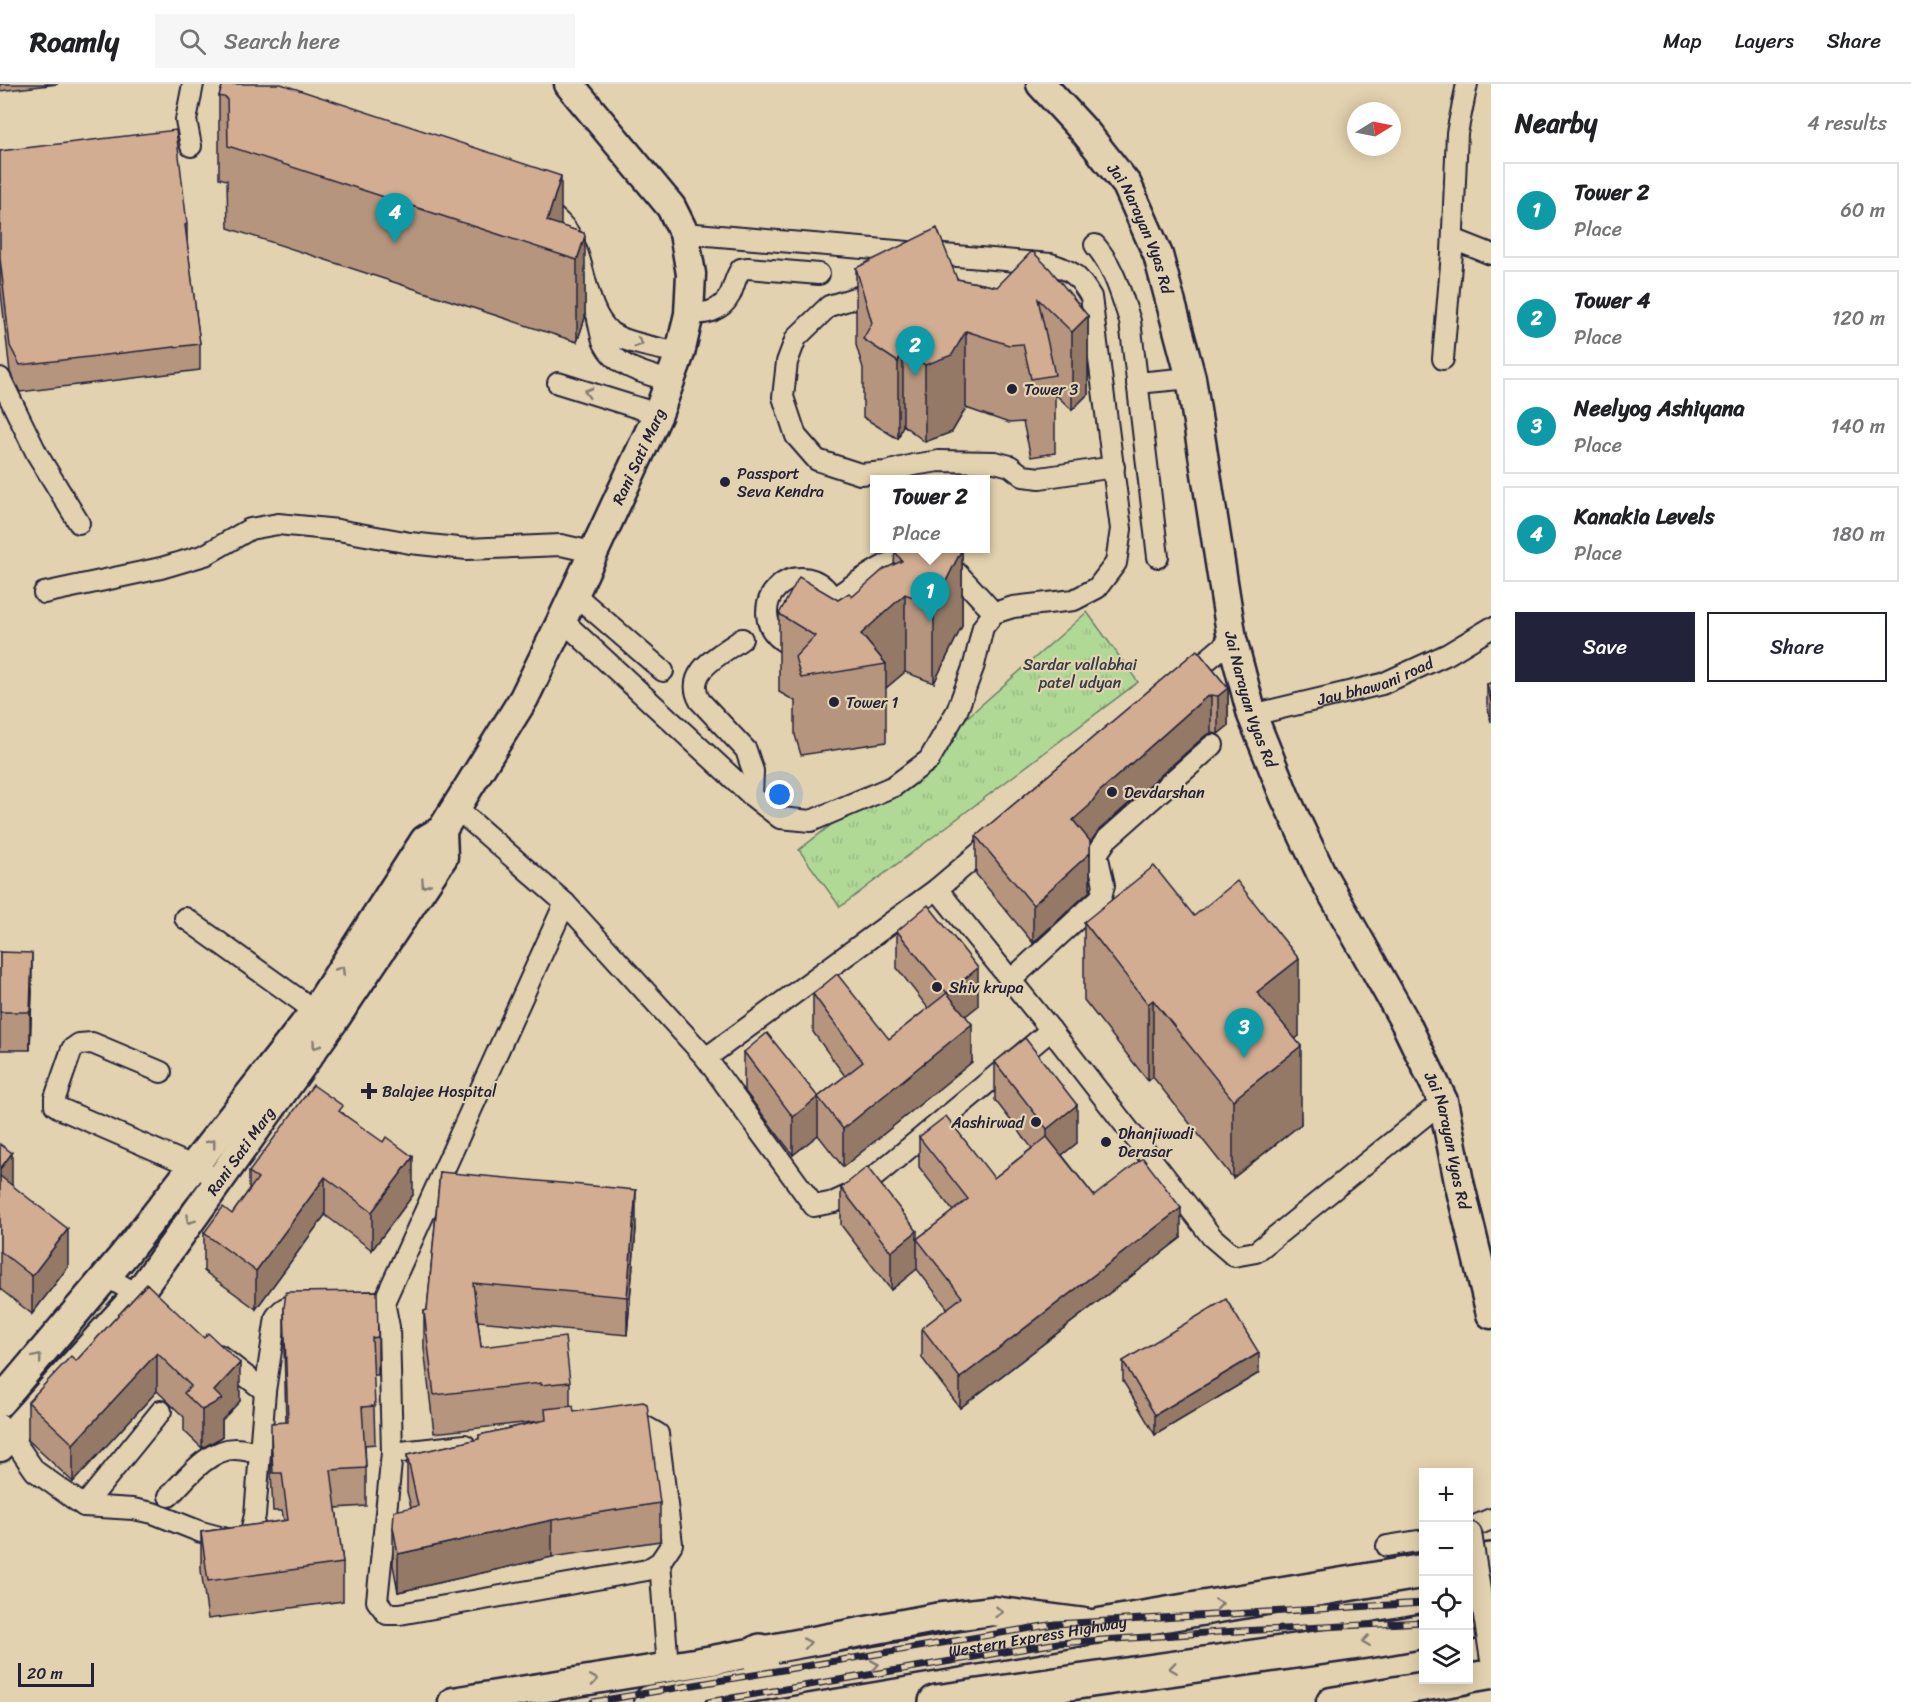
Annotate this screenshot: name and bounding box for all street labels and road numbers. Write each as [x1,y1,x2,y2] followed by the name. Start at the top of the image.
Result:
[1099,155,1183,298] street label: Jai Narayan Vyas Rd
[603,404,674,510] street label: Rani Sati Marg
[1216,628,1287,773] street label: Jai Narayan Vyas Rd
[1313,647,1439,714] street label: Jau bhawani road
[1416,1066,1480,1214] street label: Jai Narayan Vyas Rd
[198,1100,283,1202] street label: Rani Sati Marg
[946,1606,1130,1666] street label: Western Express Highway

